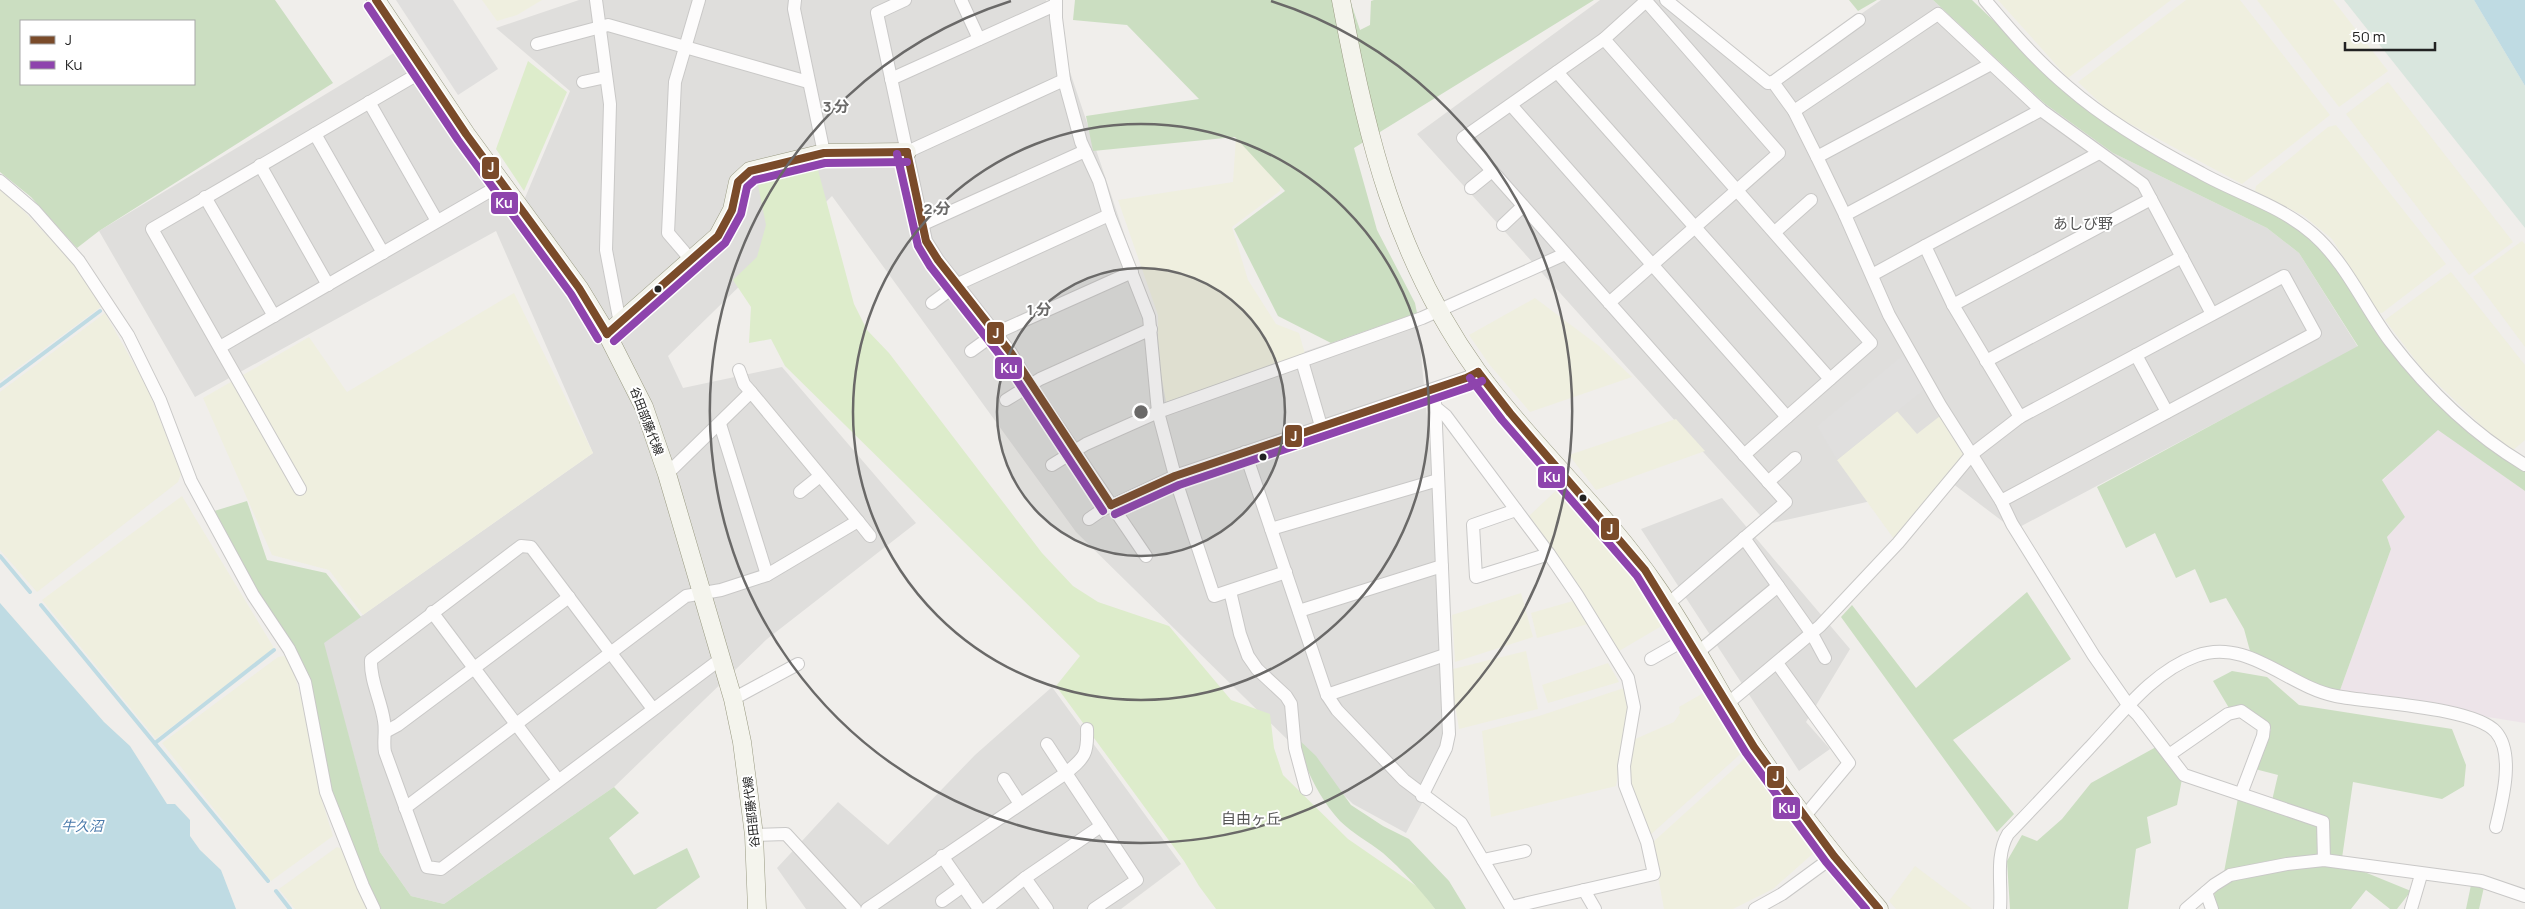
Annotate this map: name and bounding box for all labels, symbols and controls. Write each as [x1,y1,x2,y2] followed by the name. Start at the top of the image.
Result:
[20,20,195,85] legend
[2345,20,2435,52] scale bar
[2352,26,2386,47] text: 50 m
[65,29,72,50] text: J
[65,54,82,75] text: Ku
[823,96,849,117] text: 3 分
[481,156,500,180] line badge: J
[487,157,495,176] text: J
[490,191,519,215] line badge: Ku
[495,193,513,212] text: Ku
[924,198,950,219] text: 2 分
[2053,213,2113,234] district label: あしび野
[653,284,663,294] unlabelled marker
[1027,299,1051,320] text: 1 分
[986,321,1005,345] line badge: J
[992,323,1000,342] text: J
[994,356,1023,380] line badge: Ku
[1000,358,1018,377] text: Ku
[626,384,668,458] street label: 谷田部藤代線
[1132,403,1150,421] centre of rings
[1284,424,1303,448] line badge: J
[1290,426,1298,445] text: J
[1258,452,1268,462] unlabelled marker
[1537,465,1566,489] line badge: Ku
[1543,467,1561,486] text: Ku
[1578,493,1588,503] unlabelled marker
[1600,517,1620,541] line badge: J
[1606,519,1614,538] text: J
[1766,765,1785,789] line badge: J
[1772,766,1780,785] text: J
[739,775,763,849] street label: 谷田部藤代線
[1772,796,1801,820] line badge: Ku
[1778,798,1796,817] text: Ku
[1221,808,1281,829] district label: 自由ヶ丘
[61,816,105,835] water label: 牛久沼

